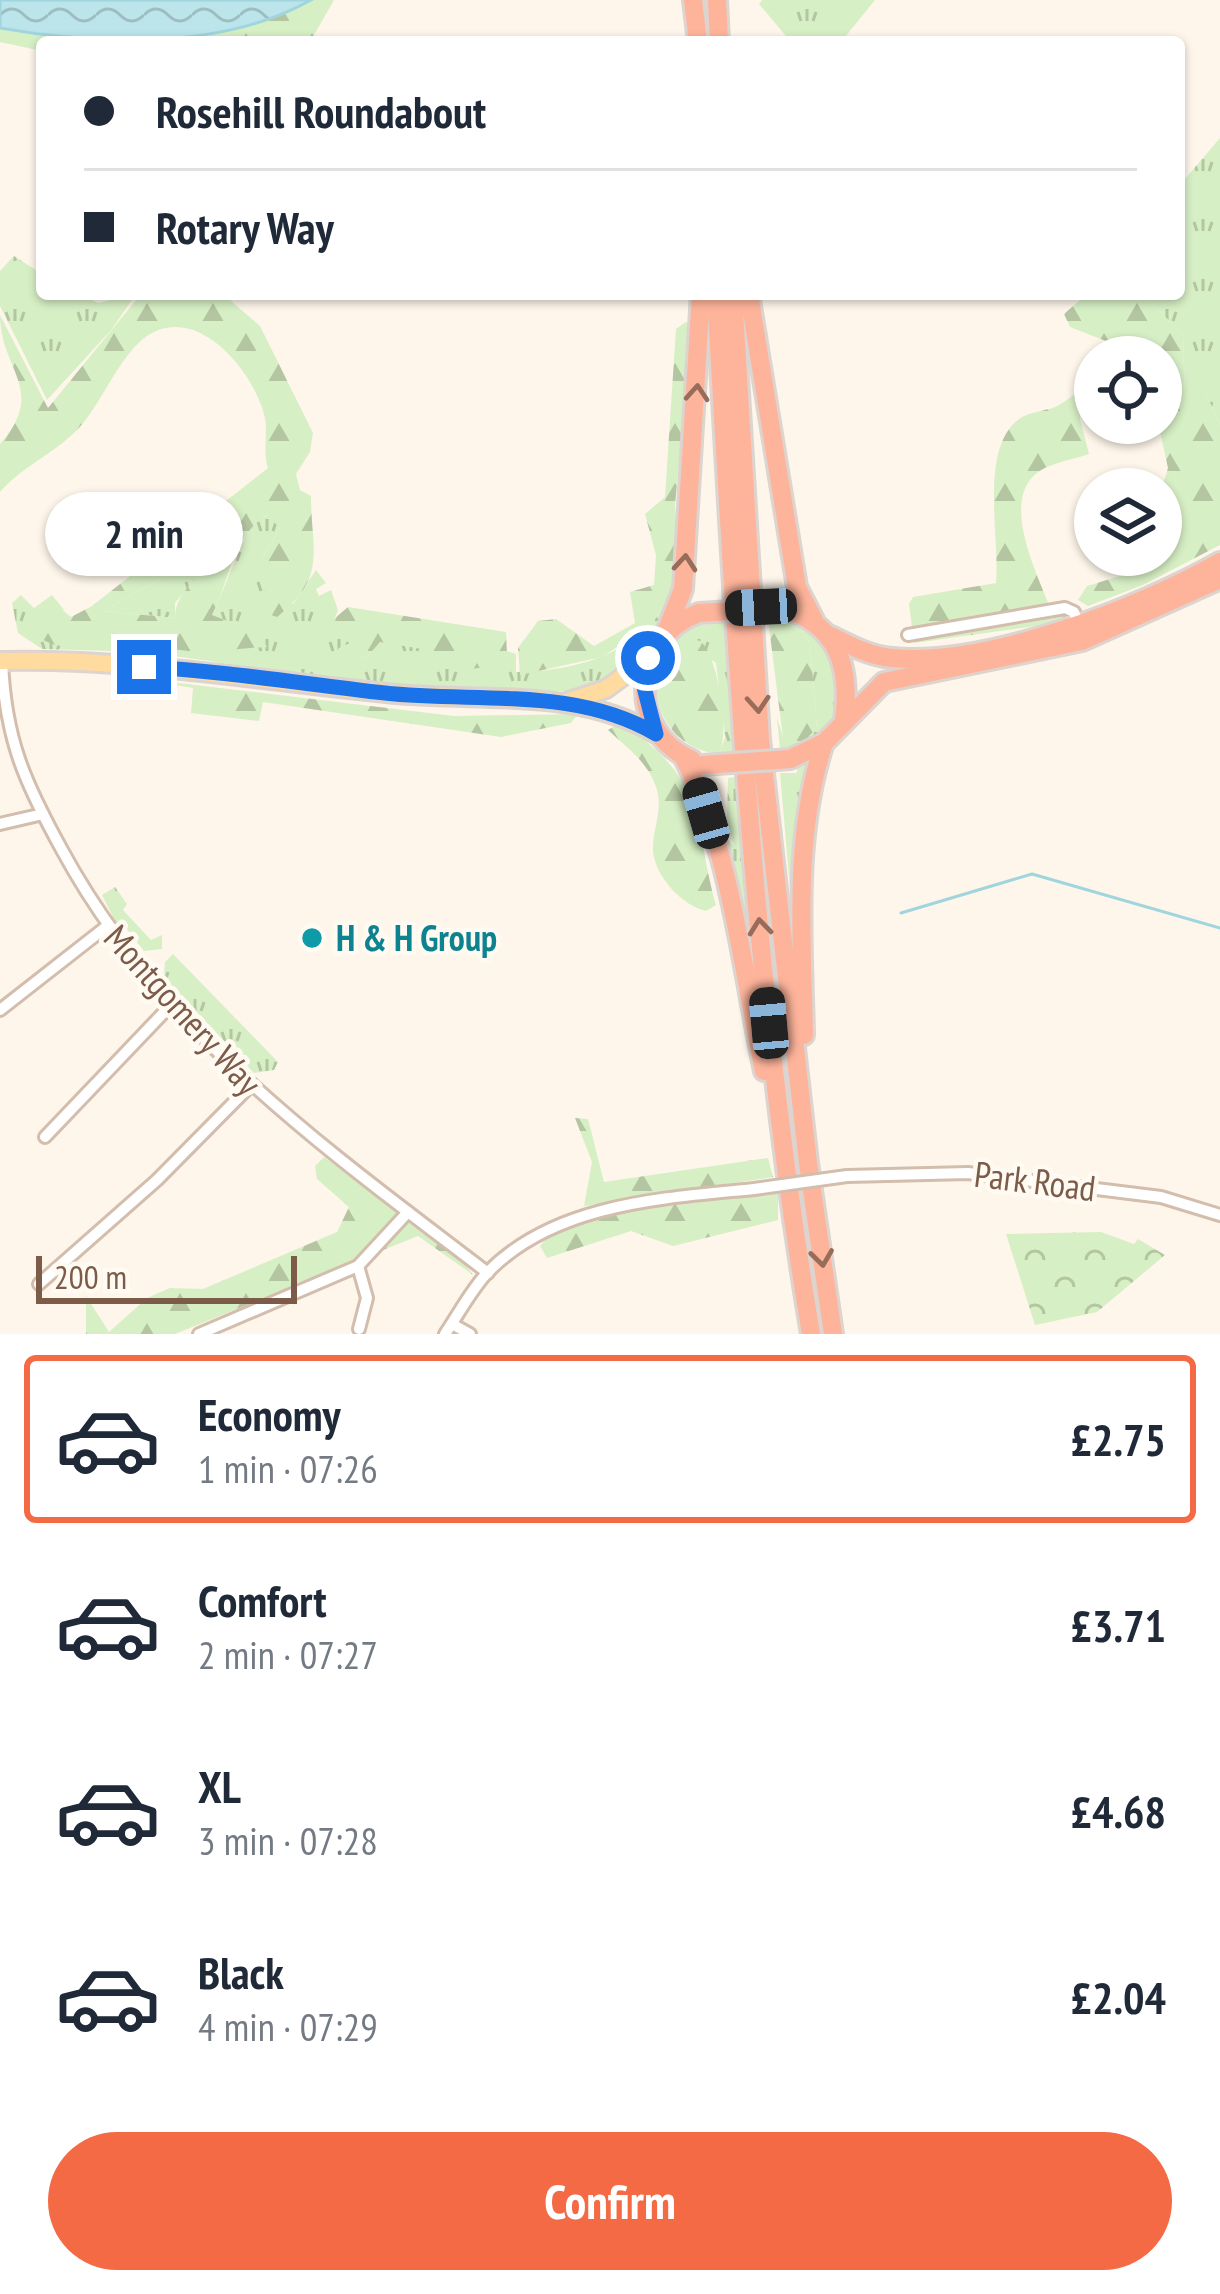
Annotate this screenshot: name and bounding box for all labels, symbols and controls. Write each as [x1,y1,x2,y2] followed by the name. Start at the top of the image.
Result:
[156,82,486,140] text: Rosehill Roundabout
[156,198,334,256] text: Rotary Way
[1074,336,1182,576] map controls
[1074,336,1182,444] button: locate
[684,383,710,402] one-way arrow
[1074,468,1182,576] button: layers
[45,493,243,577] callout: 2 min
[105,508,183,559] text: 2 min
[672,554,697,573] one-way arrow
[724,587,798,627] car
[621,631,675,685] route start
[117,640,171,694] route end
[745,695,771,714] one-way arrow
[679,773,733,853] car
[336,914,497,961] place label: H & H Group
[94,915,273,1105] street label: Montgomery Way
[748,917,773,936] one-way arrow
[299,925,325,951] marker: H & H Group
[748,986,790,1060] car
[972,1150,1098,1211] street label: Park Road
[809,1248,834,1268] one-way arrow
[36,1250,297,1303] scale bar
[54,1255,127,1298] text: 200 m
[54,1385,162,1493] icon: car
[198,1385,341,1443] text: Economy
[1070,1410,1166,1468] text: £2.75
[198,1443,378,1494] text: 1 min · 07:26
[54,1571,162,1679] icon: car
[198,1571,327,1629] text: Comfort
[1070,1596,1166,1654] text: £3.71
[198,1629,378,1680] text: 2 min · 07:27
[54,1757,162,1865] icon: car
[198,1757,241,1815] text: XL
[1070,1782,1166,1840] text: £4.68
[198,1815,378,1866] text: 3 min · 07:28
[54,1943,162,2051] icon: car
[198,1943,284,2001] text: Black
[1070,1968,1166,2026] text: £2.04
[198,2001,378,2052] text: 4 min · 07:29
[48,2132,1172,2270] button: Confirm

